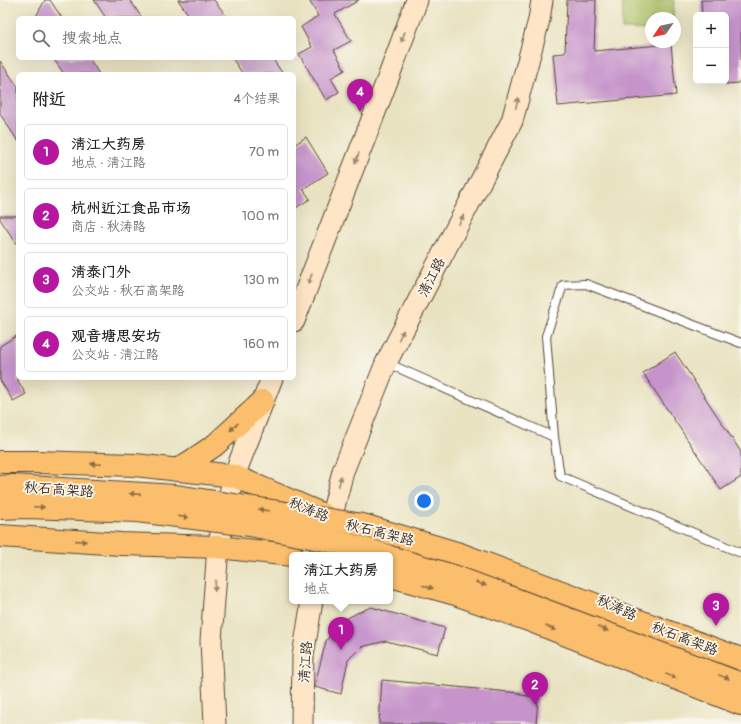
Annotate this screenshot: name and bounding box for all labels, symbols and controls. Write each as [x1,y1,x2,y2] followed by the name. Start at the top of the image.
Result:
[645,12,681,48] north arrow
[693,12,729,84] map controls
[693,12,729,48] button: +
[16,16,296,60] search box
[30,27,52,49] icon: search
[62,29,122,48] text: 搜索地点
[400,31,406,43] one-way arrow
[693,48,729,84] button: −
[347,79,373,112] pin: 4
[32,89,66,110] text: 附近
[233,91,280,107] text: 4个结果
[514,97,520,109] one-way arrow
[71,135,146,154] text: 清江大药房
[43,144,49,160] text: 1
[249,144,279,160] text: 70 m
[354,153,360,165] one-way arrow
[71,155,146,171] text: 地点 · 清江路
[71,199,191,218] text: 杭州近江食品市场
[42,208,50,224] text: 2
[242,208,279,224] text: 100 m
[458,214,464,226] one-way arrow
[71,219,146,235] text: 商店 · 秋涛路
[414,255,449,300] street label: 清江路
[71,263,131,282] text: 清泰门外
[42,272,50,288] text: 3
[243,272,279,288] text: 130 m
[307,274,313,286] one-way arrow
[71,283,185,299] text: 公交站 · 秋石高架路
[71,327,161,346] text: 观音塘思安坊
[398,329,404,341] one-way arrow
[42,336,50,352] text: 4
[243,336,279,352] text: 160 m
[71,347,159,363] text: 公交站 · 清江路
[229,422,239,432] one-way arrow
[89,461,102,467] one-way arrow
[338,475,344,487] one-way arrow
[23,479,94,500] street label: 秋石高架路
[129,490,141,497] one-way arrow
[414,491,434,511] your location
[286,493,331,525] street label: 秋涛路
[33,504,46,510] one-way arrow
[258,507,270,513] one-way arrow
[176,514,189,520] one-way arrow
[344,516,416,549] street label: 秋石高架路
[75,538,87,545] one-way arrow
[289,552,393,604] popup
[303,561,379,580] text: 清江大药房
[212,580,219,592] one-way arrow
[303,581,330,597] text: 地点
[475,582,487,588] one-way arrow
[422,584,434,590] one-way arrow
[594,591,639,624] street label: 秋涛路
[703,593,729,626] pin: 3
[328,617,354,650] pin: 1
[649,618,721,659] street label: 秋石高架路
[545,625,556,631] one-way arrow
[597,627,609,633] one-way arrow
[296,640,315,684] street label: 清江路
[522,672,548,705] pin: 2
[666,674,678,680] one-way arrow
[718,674,729,680] one-way arrow

